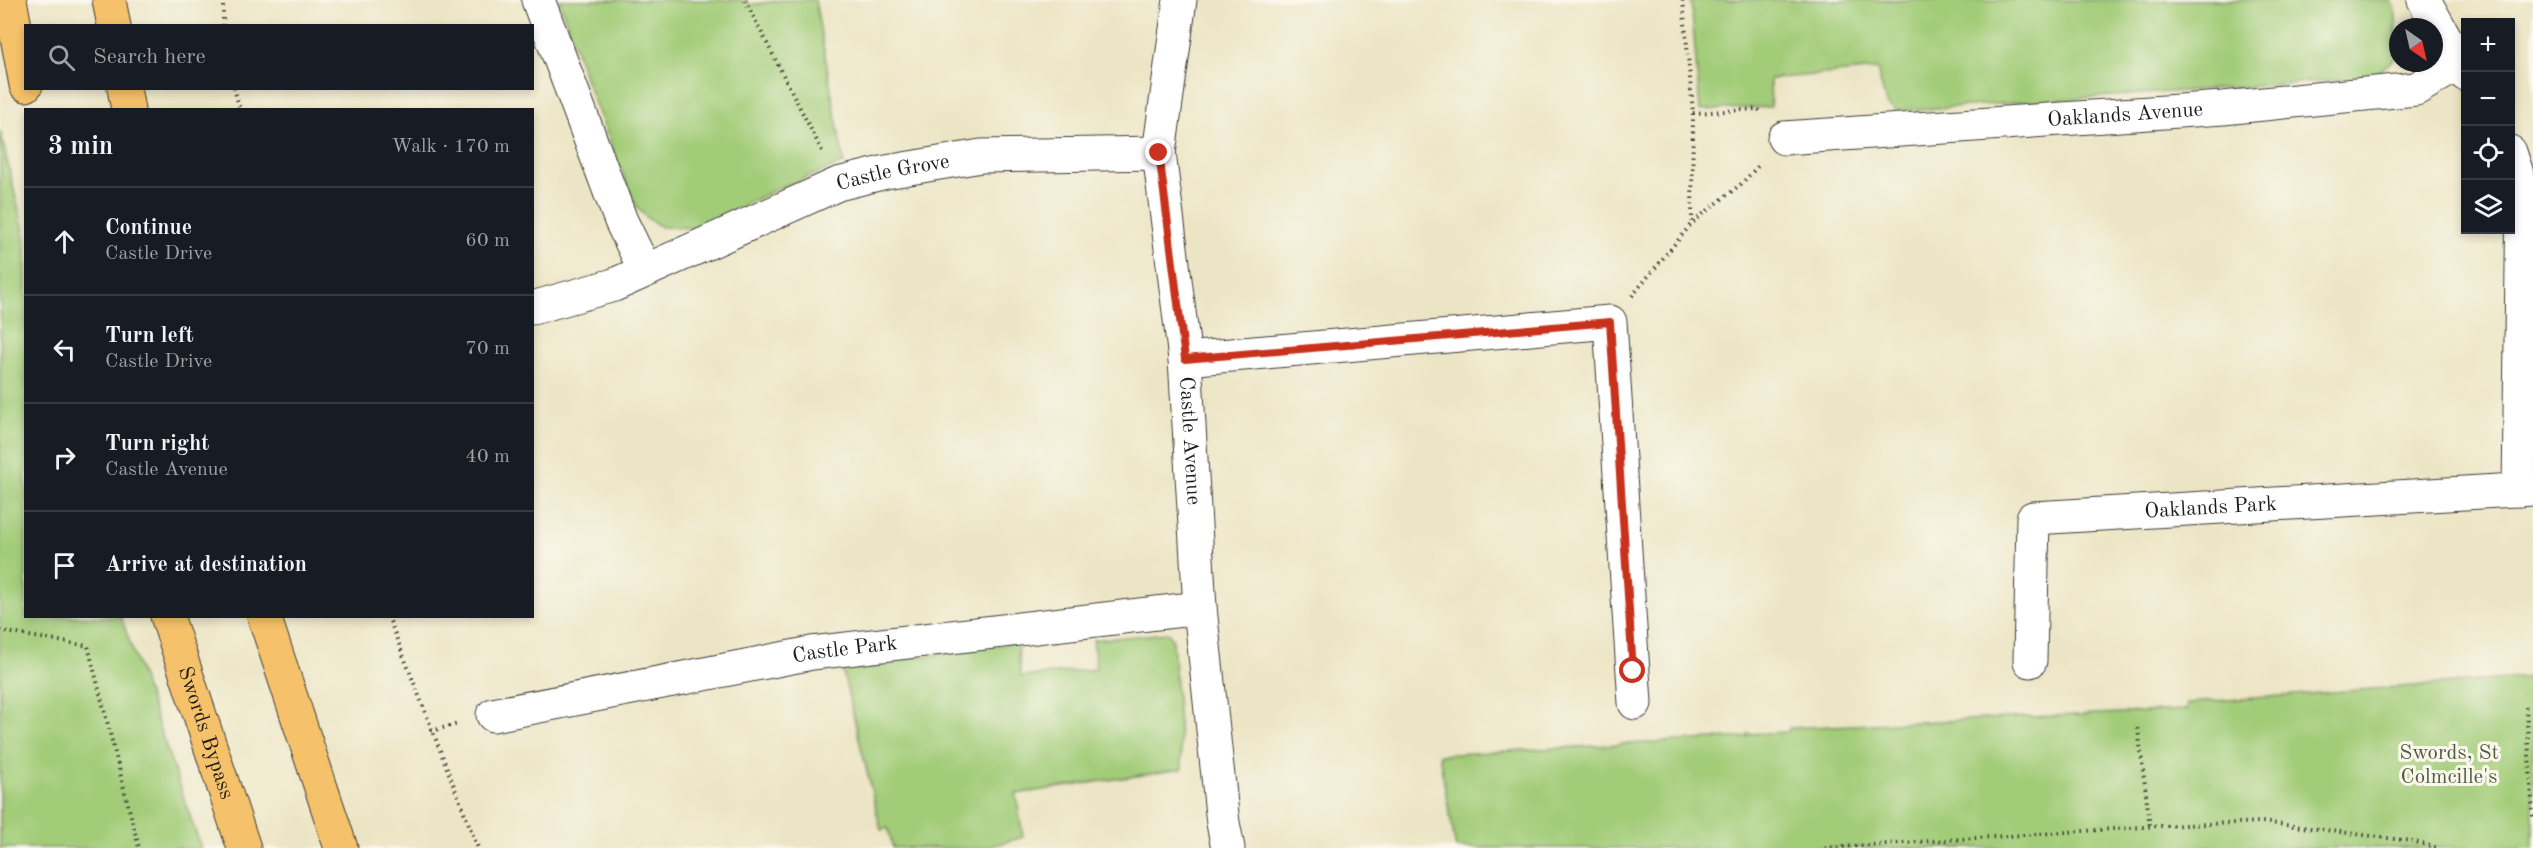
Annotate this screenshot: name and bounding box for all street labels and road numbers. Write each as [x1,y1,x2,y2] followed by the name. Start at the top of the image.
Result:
[2047,99,2204,130] street label: Oaklands Avenue
[834,151,951,195] street label: Castle Grove
[1176,376,1204,506] street label: Castle Avenue
[2144,493,2278,522] street label: Oaklands Park
[791,633,898,667] street label: Castle Park
[174,664,238,802] street label: Swords Bypass

